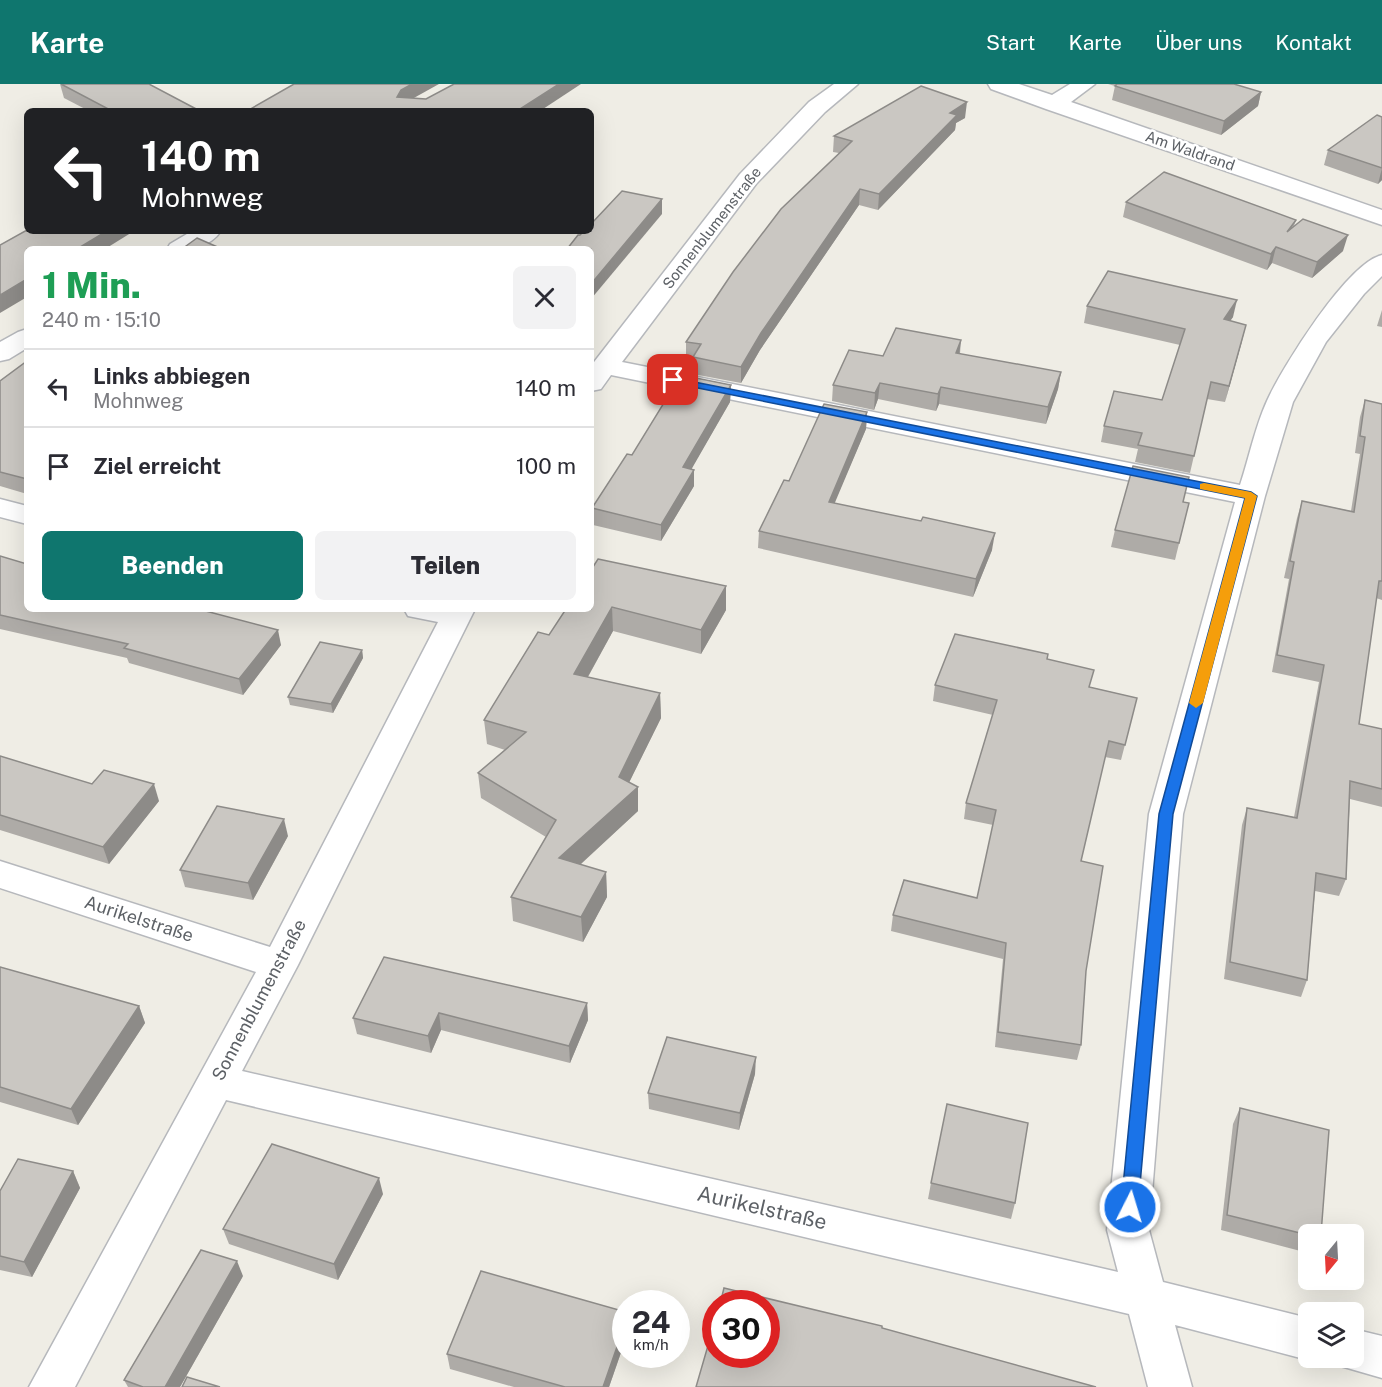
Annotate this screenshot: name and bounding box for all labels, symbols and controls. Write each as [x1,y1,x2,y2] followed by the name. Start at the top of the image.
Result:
[30,26,104,59] text: Karte
[986,30,1035,55] text: Start
[1068,30,1122,55] text: Karte
[1155,30,1242,55] text: Über uns
[1275,30,1352,55] text: Kontakt
[1143,127,1237,174] street label: Am Waldrand
[141,131,261,180] text: 140 m
[42,132,120,210] icon: left
[659,164,764,292] street label: Sonnenblumenstraße
[141,181,263,213] text: Mohnweg
[42,264,141,306] text: 1 Min.
[513,266,576,329] button: close
[42,308,161,332] text: 240 m · 15:10
[647,354,698,405] pin
[93,363,250,389] text: Links abbiegen
[656,363,689,396] icon: arrive
[42,372,75,405] icon: left
[515,375,576,401] text: 140 m
[93,389,184,413] text: Mohnweg
[42,450,75,483] icon: arrive
[93,453,221,479] text: Ziel erreicht
[516,453,576,479] text: 100 m
[42,531,303,600] button: Beenden
[315,531,576,600] button: Teilen
[82,891,196,946] street label: Aurikelstraße
[207,916,310,1084] street label: Sonnenblumenstraße
[1098,1175,1162,1239] position arrow
[695,1180,829,1235] street label: Aurikelstraße
[1298,1224,1364,1290] north arrow
[1298,1224,1364,1368] map controls
[702,1290,780,1368] speed limit sign: 30
[1298,1302,1364,1368] button: layers
[632,1304,670,1340] text: 24
[633,1336,669,1353] text: km/h

